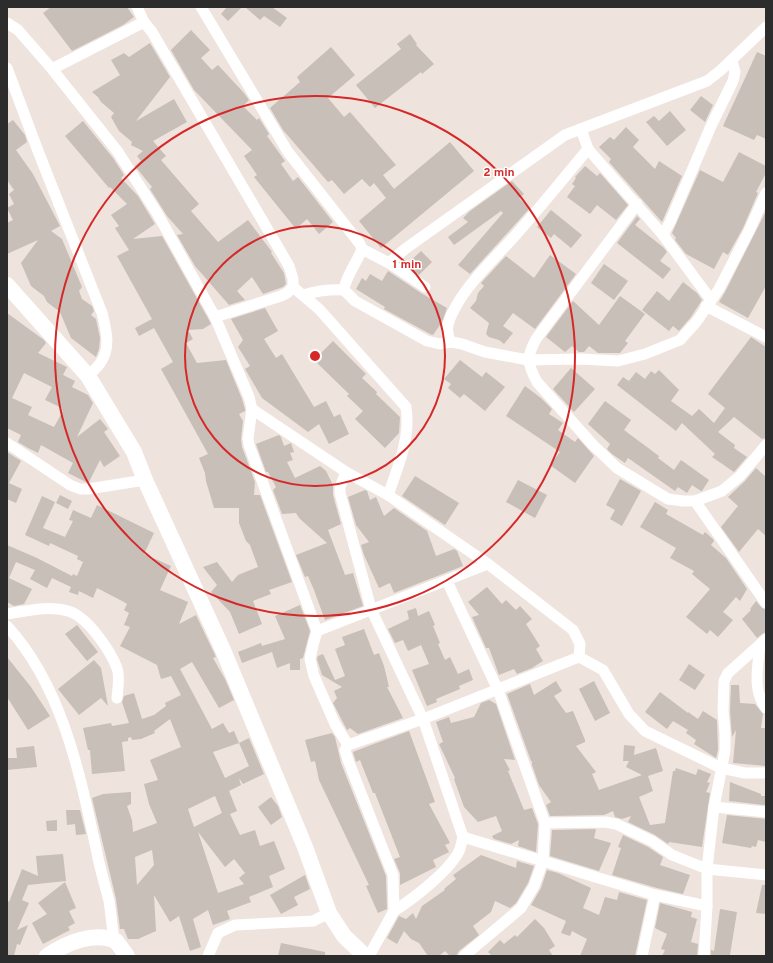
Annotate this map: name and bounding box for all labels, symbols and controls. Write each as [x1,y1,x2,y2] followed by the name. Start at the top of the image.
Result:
[483,165,515,181] text: 2 min
[393,257,421,273] text: 1 min
[308,349,322,363] centre of rings

